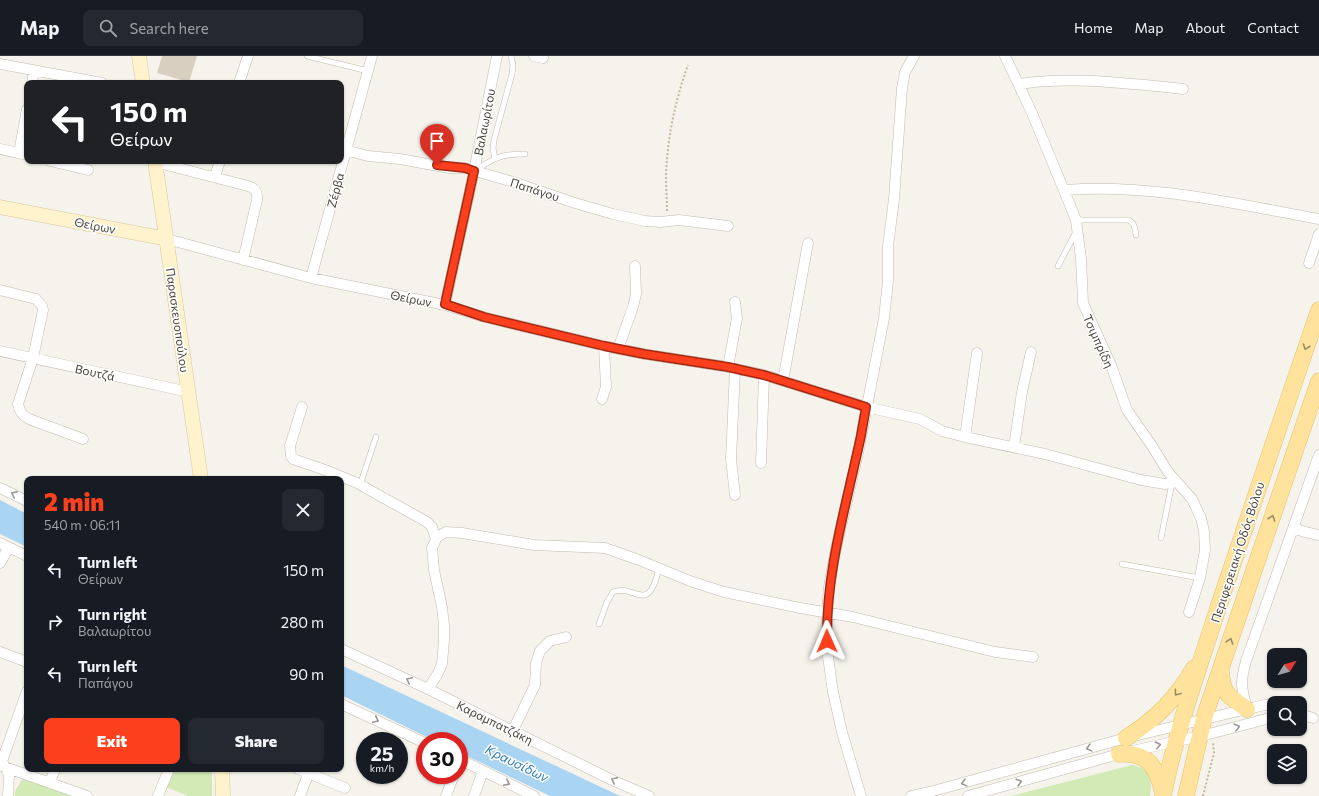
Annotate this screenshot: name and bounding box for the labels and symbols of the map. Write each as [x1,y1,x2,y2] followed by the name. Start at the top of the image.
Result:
[471,87,497,157] street label: Βαλαωρίτου
[420,124,454,165] pin
[324,171,346,209] street label: Ζέρβα
[509,174,562,204] street label: Παπάγου
[73,214,117,236] street label: Θείρων
[164,267,192,374] street label: Παρασκευοπούλου
[389,287,433,309] street label: Θείρων
[1081,312,1117,370] street label: Τσιμπρίδη
[1303,344,1311,351] one-way arrow
[74,361,116,383] street label: Βουτζά
[1208,480,1266,624] street label: Περιφερειακή Οδός Βόλου
[10,491,18,499] one-way arrow
[1267,515,1275,522] one-way arrow
[806,620,848,662] position arrow
[1225,638,1233,645] one-way arrow
[1267,648,1307,688] north arrow
[405,677,413,685] one-way arrow
[1175,688,1182,695] one-way arrow
[455,697,535,747] street label: Καραμπατζάκη
[372,715,380,723] one-way arrow
[1234,723,1240,731] one-way arrow
[416,732,468,784] speed limit sign: 30
[483,741,551,785] water label: Κραυσίδων
[1155,741,1162,750] one-way arrow
[1086,743,1093,752] one-way arrow
[610,777,618,785] one-way arrow
[502,778,510,786] one-way arrow
[960,778,967,786] one-way arrow
[1015,778,1022,787] one-way arrow

